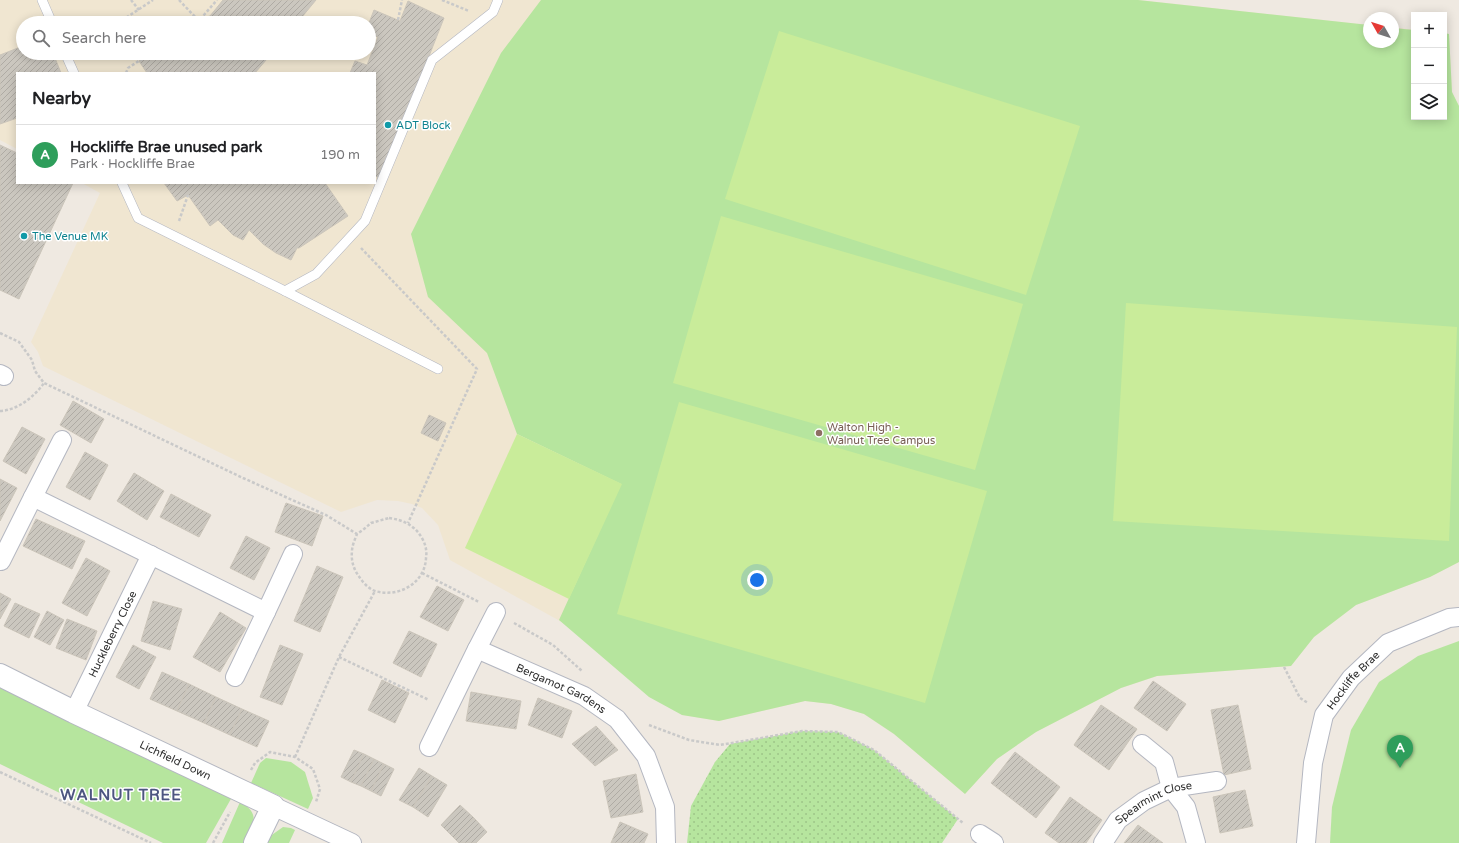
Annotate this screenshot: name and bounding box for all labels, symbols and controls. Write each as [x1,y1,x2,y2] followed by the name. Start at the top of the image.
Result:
[1363,12,1399,48] north arrow
[1411,12,1447,120] map controls
[1411,12,1447,48] button: +
[16,16,376,60] search box
[30,27,52,49] icon: search
[62,29,146,47] text: Search here
[1411,48,1447,84] button: −
[1411,84,1447,120] button: layers
[32,88,91,109] text: Nearby
[396,119,451,132] place label: ADT Block
[383,120,393,130] marker: ADT Block
[70,138,263,156] text: Hockliffe Brae unused park
[40,147,50,163] text: A
[320,147,360,163] text: 190 m
[70,156,195,172] text: Park · Hockliffe Brae
[32,230,109,243] place label: The Venue MK
[19,231,29,241] marker: The Venue MK
[827,421,935,447] place label: Walton High - Walnut Tree Campus
[814,428,824,438] marker: Walton High - Walnut Tree Campus
[747,570,767,590] your location
[86,589,139,680] street label: Huckleberry Close
[1324,649,1382,712] street label: Hockliffe Brae
[514,661,608,716] street label: Bergamot Gardens
[1387,735,1413,768] pin: A
[137,738,213,783] street label: Lichfield Down
[1113,779,1193,827] street label: Spearmint Close
[60,786,182,804] district label: WALNUT TREE

